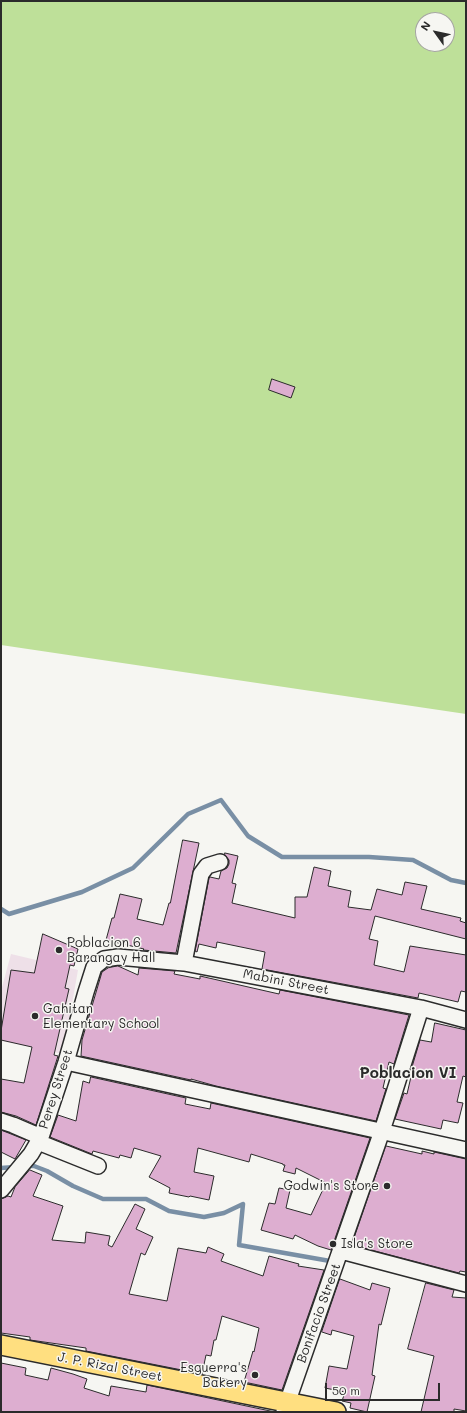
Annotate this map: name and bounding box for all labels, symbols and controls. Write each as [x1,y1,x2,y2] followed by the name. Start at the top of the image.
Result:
[415,12,455,52] north arrow
[417,18,434,33] text: N
[67,935,155,966] place label: Poblacion 6 Barangay Hall
[54,945,64,955] marker: Poblacion 6 Barangay Hall
[242,966,330,998] street label: Mabini Street
[43,1001,160,1032] place label: Gahitan Elementary School
[30,1011,40,1021] marker: Gahitan Elementary School
[36,1047,76,1131] street label: Perey Street
[360,1064,456,1082] district label: Poblacion VI
[283,1178,379,1194] place label: Godwin's Store
[382,1181,392,1191] marker: Godwin's Store
[341,1236,413,1252] place label: Isla's Store
[328,1239,338,1249] marker: Isla's Store
[294,1261,344,1365] street label: Bonifacio Street
[56,1349,164,1385] street label: J. P. Rizal Street
[180,1360,247,1391] place label: Esguerra's Bakery
[250,1370,260,1380] marker: Esguerra's Bakery
[327,1375,442,1401] scale bar
[332,1382,360,1398] text: 50 m

